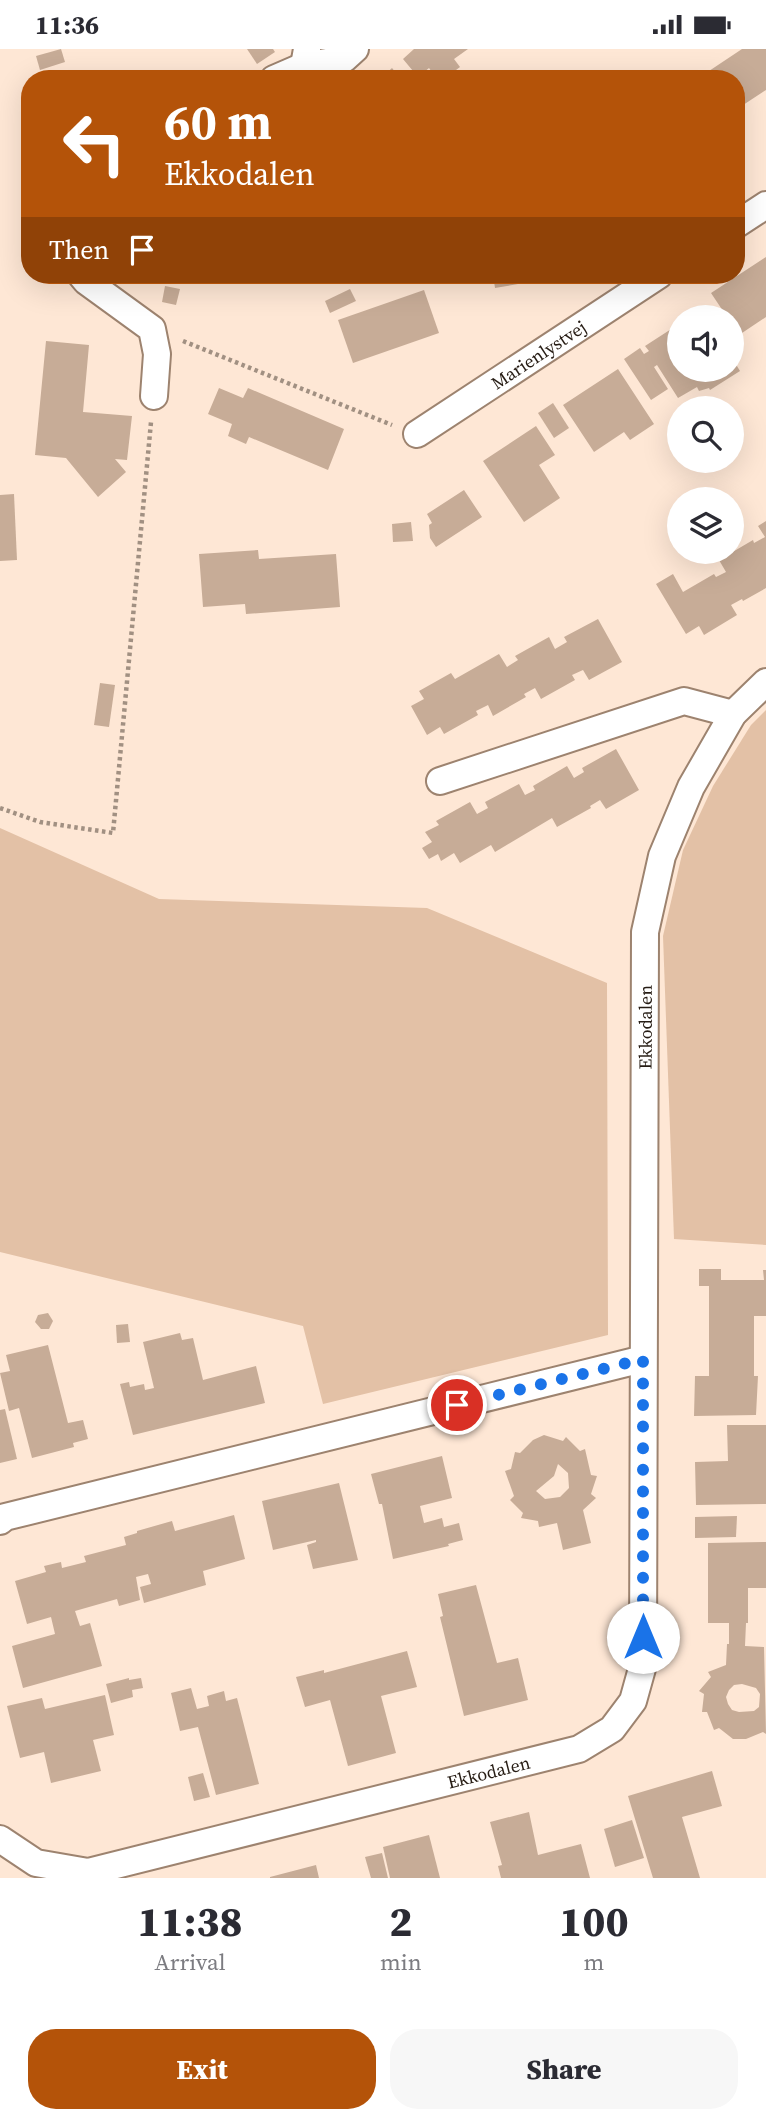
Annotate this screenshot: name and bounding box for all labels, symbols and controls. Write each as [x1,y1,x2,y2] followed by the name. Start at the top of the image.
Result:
[35,7,99,43] text: 11:36
[164,88,272,155] text: 60 m
[49,98,140,189] icon: left
[164,152,315,196] text: Ekkodalen
[123,231,161,269] icon: arrive
[49,232,109,268] text: Then
[667,305,744,564] map controls
[667,305,744,382] button: sound
[486,314,591,395] street label: Marienlystvej
[667,396,744,473] button: search
[667,487,744,564] button: layers
[632,985,657,1070] street label: Ekkodalen
[427,1375,487,1435] pin
[438,1386,476,1424] icon: arrive
[606,1600,680,1674] position arrow
[444,1749,533,1794] street label: Ekkodalen
[137,1892,243,1950] text: 11:38
[389,1892,412,1950] text: 2
[559,1892,629,1950] text: 100
[155,1946,226,1978] text: Arrival
[380,1946,422,1978] text: min
[583,1946,604,1978] text: m
[28,2029,376,2109] button: Exit
[390,2029,738,2109] button: Share

